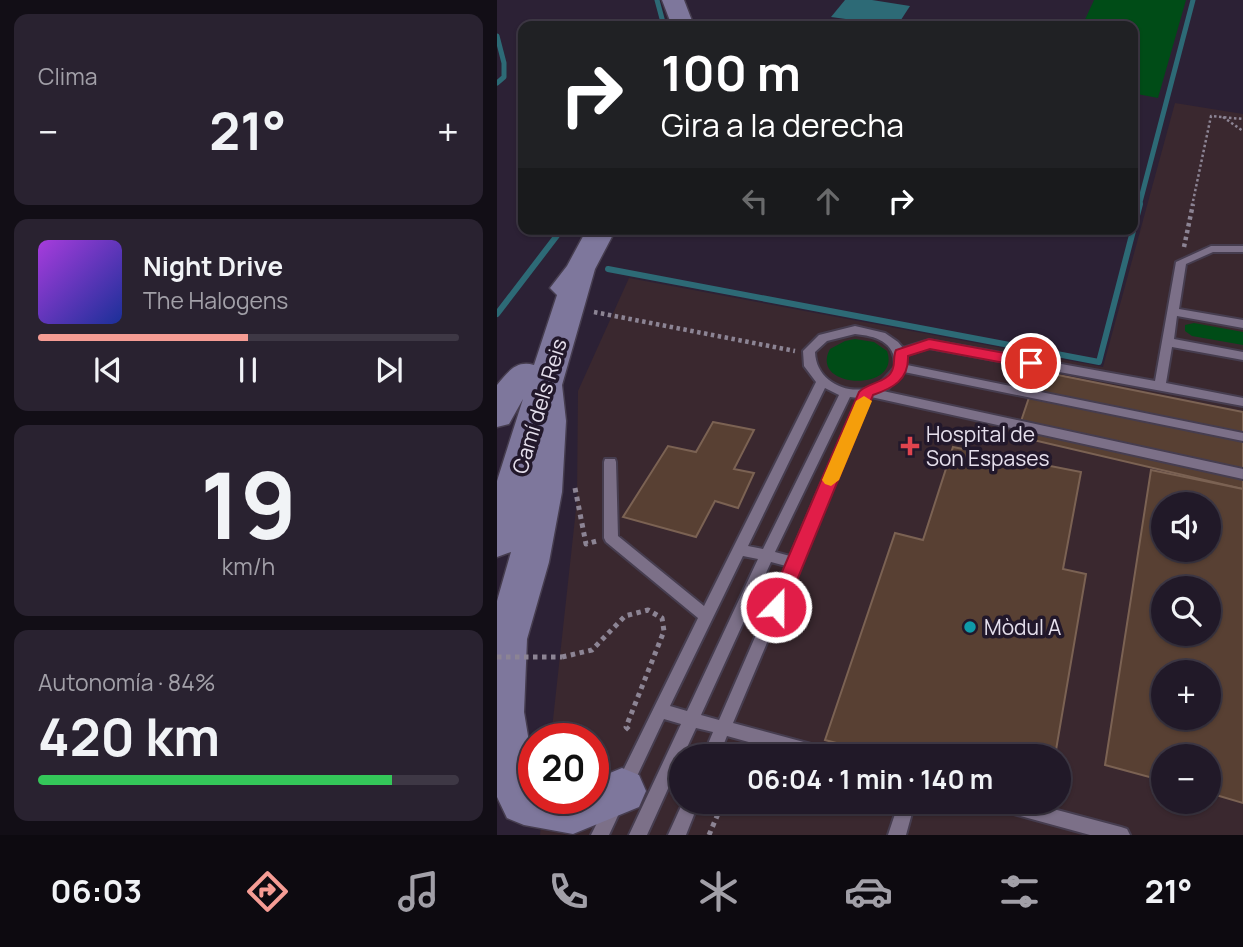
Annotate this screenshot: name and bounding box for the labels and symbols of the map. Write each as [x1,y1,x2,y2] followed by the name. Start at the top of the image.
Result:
[1001,333,1061,393] pin
[505,335,573,477] street label: Camí dels Reis
[926,420,1049,472] place label: Hospital de Son Espases
[900,436,920,456] marker: Hospital de Son Espases
[739,570,813,644] position arrow
[984,613,1061,641] place label: Mòdul A
[962,619,978,635] marker: Mòdul A
[518,723,609,814] speed limit sign: 20

